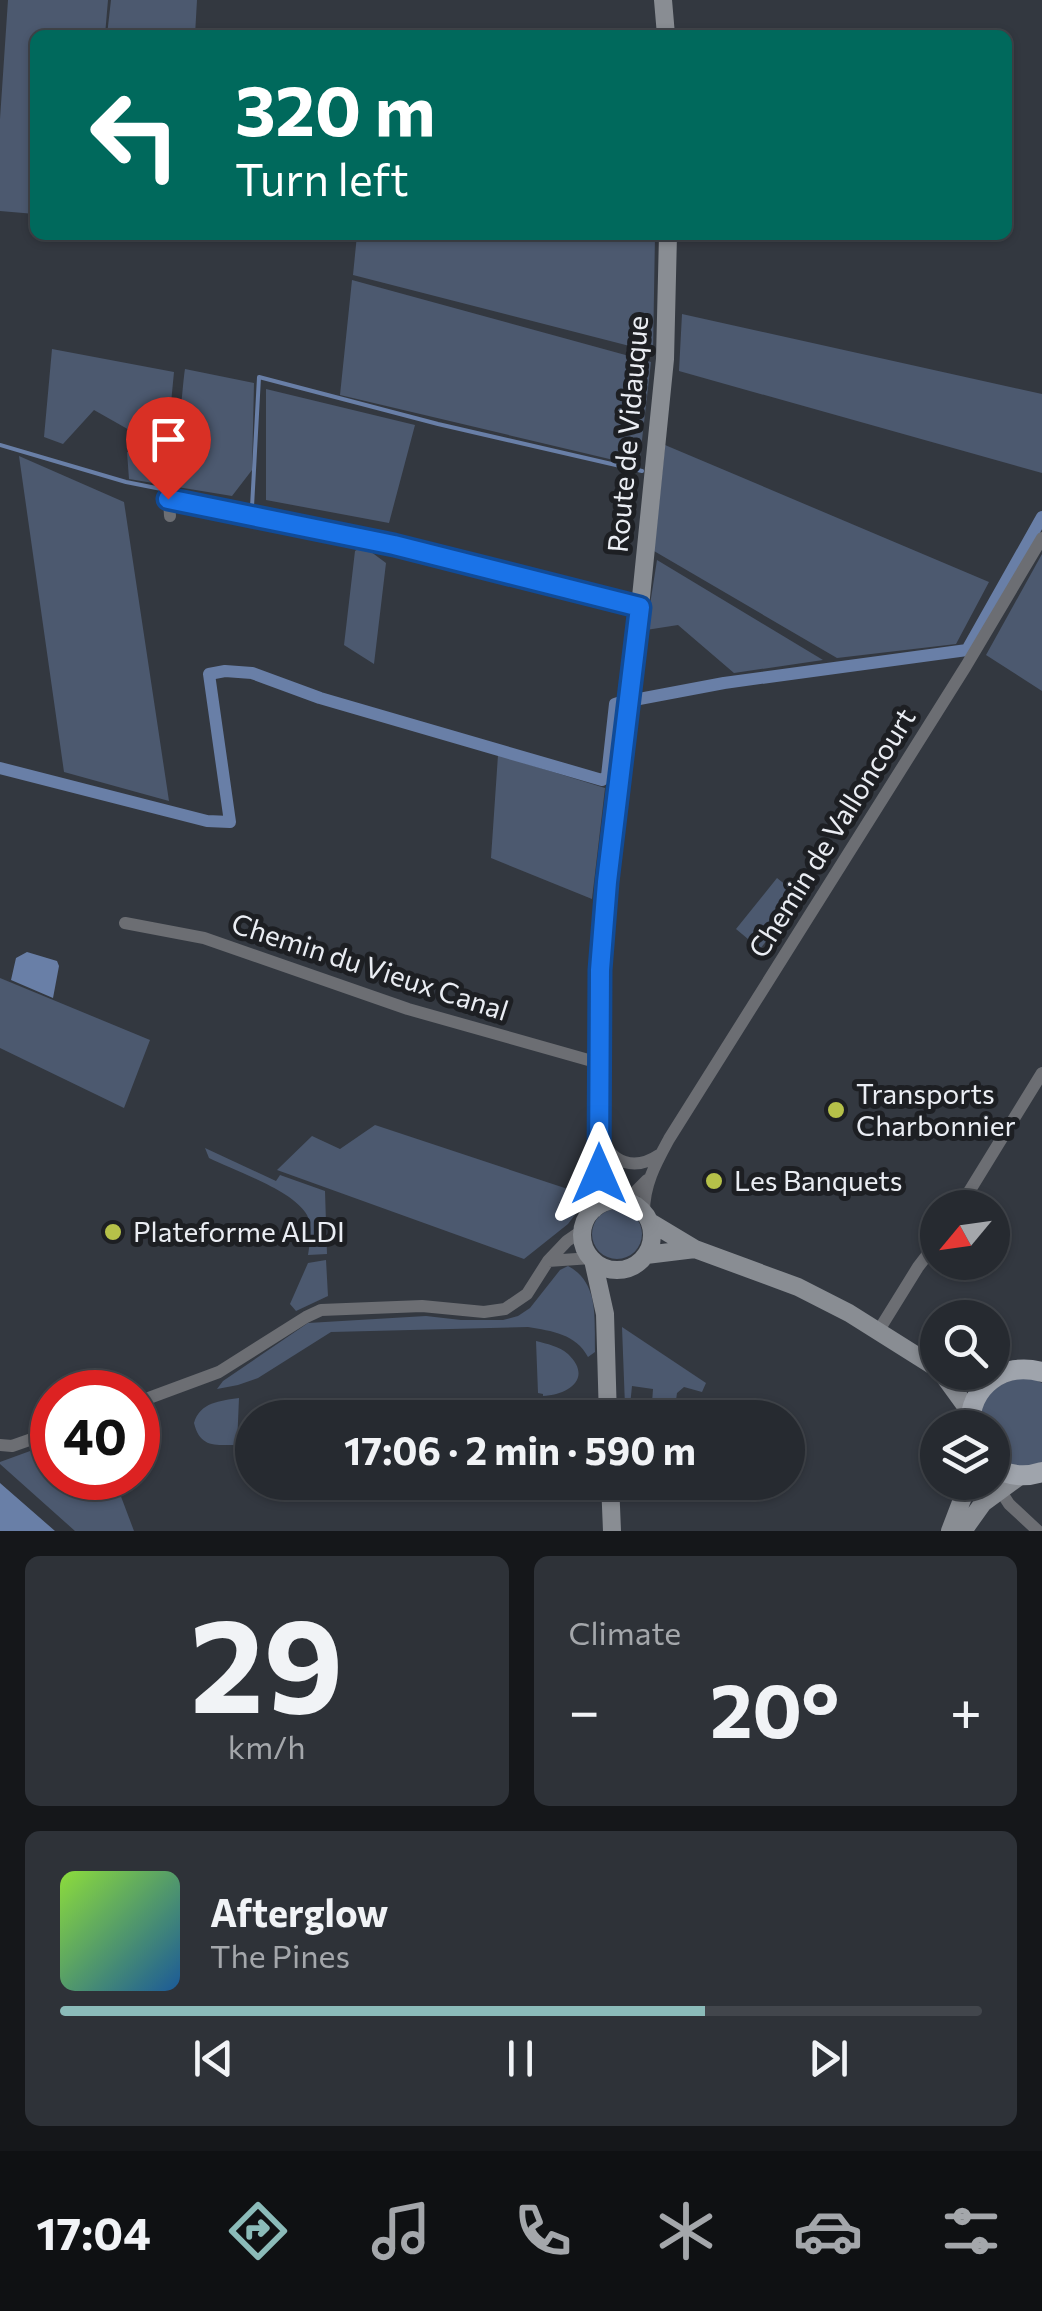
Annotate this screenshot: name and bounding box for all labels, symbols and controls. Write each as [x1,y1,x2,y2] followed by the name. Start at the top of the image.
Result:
[235,65,436,150] text: 320 m
[70,70,200,200] icon: left
[235,150,409,205] text: Turn left
[600,314,654,554] street label: Route de Vidauque
[126,397,211,500] pin
[141,412,196,467] icon: arrive
[741,702,922,963] street label: Chemin de Valloncourt
[228,905,513,1027] street label: Chemin du Vieux Canal
[856,1076,1016,1142] place label: Transports Charbonnier
[825,1099,847,1121] marker: Transports Charbonnier
[547,1122,651,1226] position arrow
[734,1163,902,1197] place label: Les Banquets
[703,1170,725,1192] marker: Les Banquets
[920,1190,1010,1280] north arrow
[920,1190,1010,1500] map controls
[133,1214,345,1248] place label: Plateforme ALDI
[102,1221,124,1243] marker: Plateforme ALDI
[920,1300,1010,1390] button: search
[30,1370,160,1500] speed limit sign: 40
[920,1410,1010,1500] button: layers
[344,1426,696,1473] text: 17:06 · 2 min · 590 m
[190,1581,343,1740] text: 29
[569,1612,681,1652] text: Climate
[710,1662,839,1753] text: 20°
[569,1675,600,1742] text: −
[950,1675,982,1742] text: +
[228,1726,306,1766] text: km/h
[210,1888,388,1935] text: Afterglow
[210,1935,350,1975] text: The Pines
[186,2031,241,2086] icon: previous
[493,2031,548,2086] icon: pause
[801,2031,856,2086] icon: next
[223,2196,293,2266] icon: directions
[366,2196,436,2266] icon: music
[508,2196,578,2266] icon: phone
[651,2196,721,2266] icon: climate
[793,2196,863,2266] icon: car
[936,2196,1006,2266] icon: filters
[36,2204,151,2259] text: 17:04

